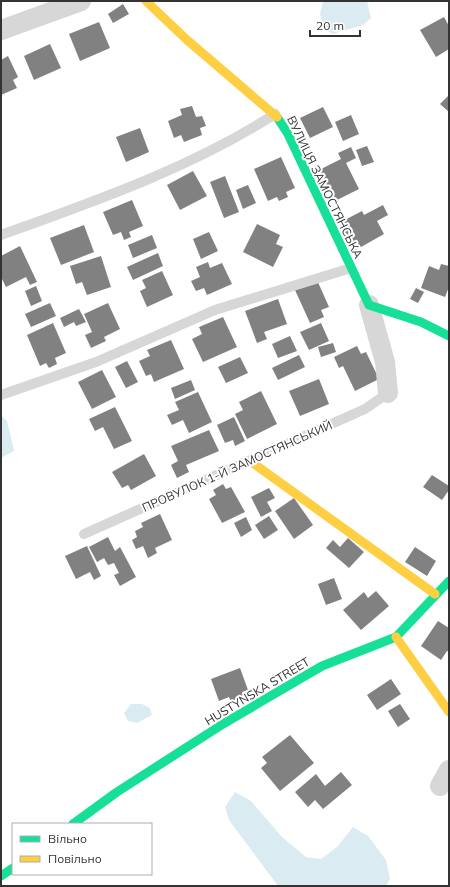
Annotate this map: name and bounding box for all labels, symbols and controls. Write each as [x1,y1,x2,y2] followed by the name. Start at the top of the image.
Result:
[310,12,360,38] scale bar
[316,18,344,33] text: 20 m
[284,113,366,261] street label: ВУЛИЦЯ ЗАМОСТЯНСЬКА
[139,417,335,515] street label: ПРОВУЛОК 1-Й ЗАМОСТЯНСЬКИЙ
[202,653,313,728] street label: HUSTYNSKA STREET
[12,823,152,875] legend
[48,831,87,846] text: Вільно
[48,851,102,866] text: Повільно

